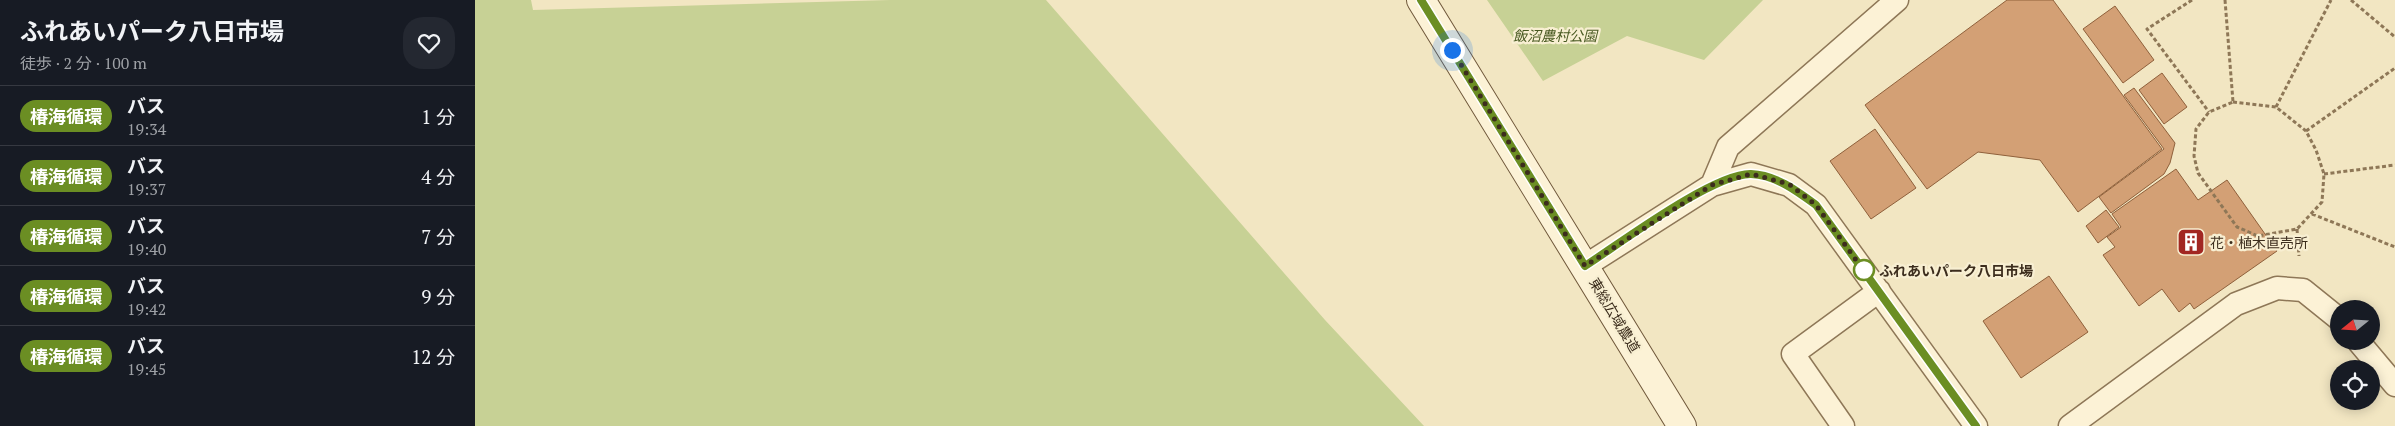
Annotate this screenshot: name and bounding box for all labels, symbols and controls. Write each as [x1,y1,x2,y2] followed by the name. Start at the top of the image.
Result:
[20,15,284,47] text: ふれあいパーク八日市場
[403,17,455,69] button: heart
[1513,26,1599,45] park label: 飯沼農村公園
[1440,38,1465,63] your location
[20,52,147,74] text: 徒歩 · 2 分 · 100 m
[127,93,165,118] text: バス
[30,104,102,128] text: 椿海循環
[421,104,455,129] text: 1 分
[127,118,166,140] text: 19:34
[127,153,165,178] text: バス
[30,164,102,188] text: 椿海循環
[421,164,455,189] text: 4 分
[127,178,166,200] text: 19:37
[127,213,165,238] text: バス
[30,224,102,248] text: 椿海循環
[421,224,455,249] text: 7 分
[2176,227,2206,257] building icon: 花・植木直売所
[2210,233,2308,252] place label: 花・植木直売所
[127,238,166,260] text: 19:40
[1853,259,1875,281] marker: ふれあいパーク八日市場
[1879,261,2033,280] place label: ふれあいパーク八日市場
[127,273,165,298] text: バス
[1585,274,1645,356] street label: 東総広域農道
[30,284,102,308] text: 椿海循環
[421,284,455,309] text: 9 分
[127,298,166,320] text: 19:42
[2330,300,2380,350] north arrow
[2330,300,2380,410] map controls
[127,333,165,358] text: バス
[30,344,102,368] text: 椿海循環
[411,344,455,369] text: 12 分
[127,358,166,380] text: 19:45
[2330,360,2380,410] button: locate

